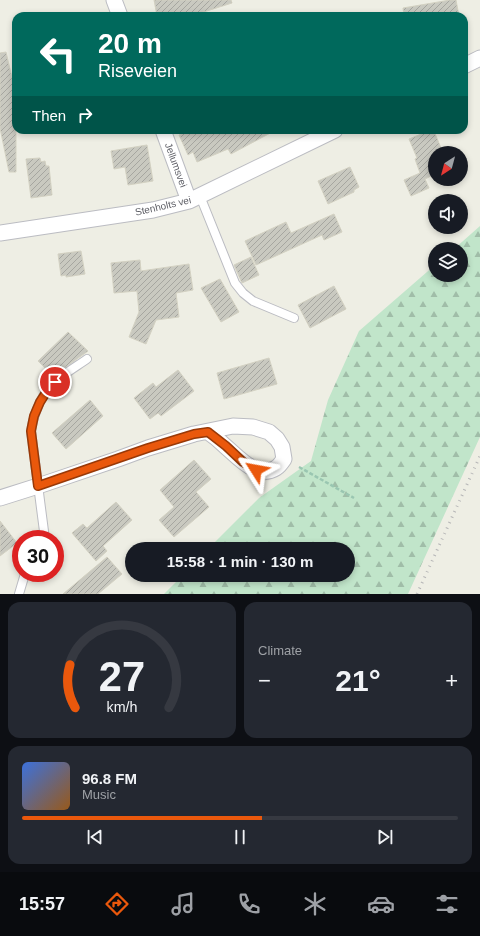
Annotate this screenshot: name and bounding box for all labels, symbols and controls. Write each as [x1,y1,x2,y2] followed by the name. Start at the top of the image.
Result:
[32,28,84,80] icon: left
[98,28,162,59] text: 20 m
[98,61,177,81] text: Riseveien
[74,104,96,126] icon: right
[32,107,66,124] text: Then
[163,141,189,189] street label: Jellumsvei
[428,146,468,186] north arrow
[428,146,468,282] map controls
[134,194,192,218] street label: Stenholts vei
[428,194,468,234] button: sound
[428,242,468,282] button: layers
[38,365,72,399] pin
[44,371,66,393] icon: arrive
[235,449,277,491] position arrow
[12,530,64,582] speed limit sign: 30
[167,553,313,570] text: 15:58 · 1 min · 130 m
[258,643,302,658] text: Climate
[99,653,145,700] text: 27
[335,664,381,697] text: 21°
[258,668,271,693] text: −
[445,668,458,693] text: +
[107,699,138,715] text: km/h
[82,770,137,787] text: 96.8 FM
[82,787,116,802] text: Music
[84,826,106,848] icon: previous
[229,826,251,848] icon: pause
[374,826,396,848] icon: next
[103,890,131,918] icon: directions
[169,890,197,918] icon: music
[235,890,263,918] icon: phone
[301,890,329,918] icon: climate
[367,890,395,918] icon: car
[433,890,461,918] icon: filters
[19,894,65,914] text: 15:57

